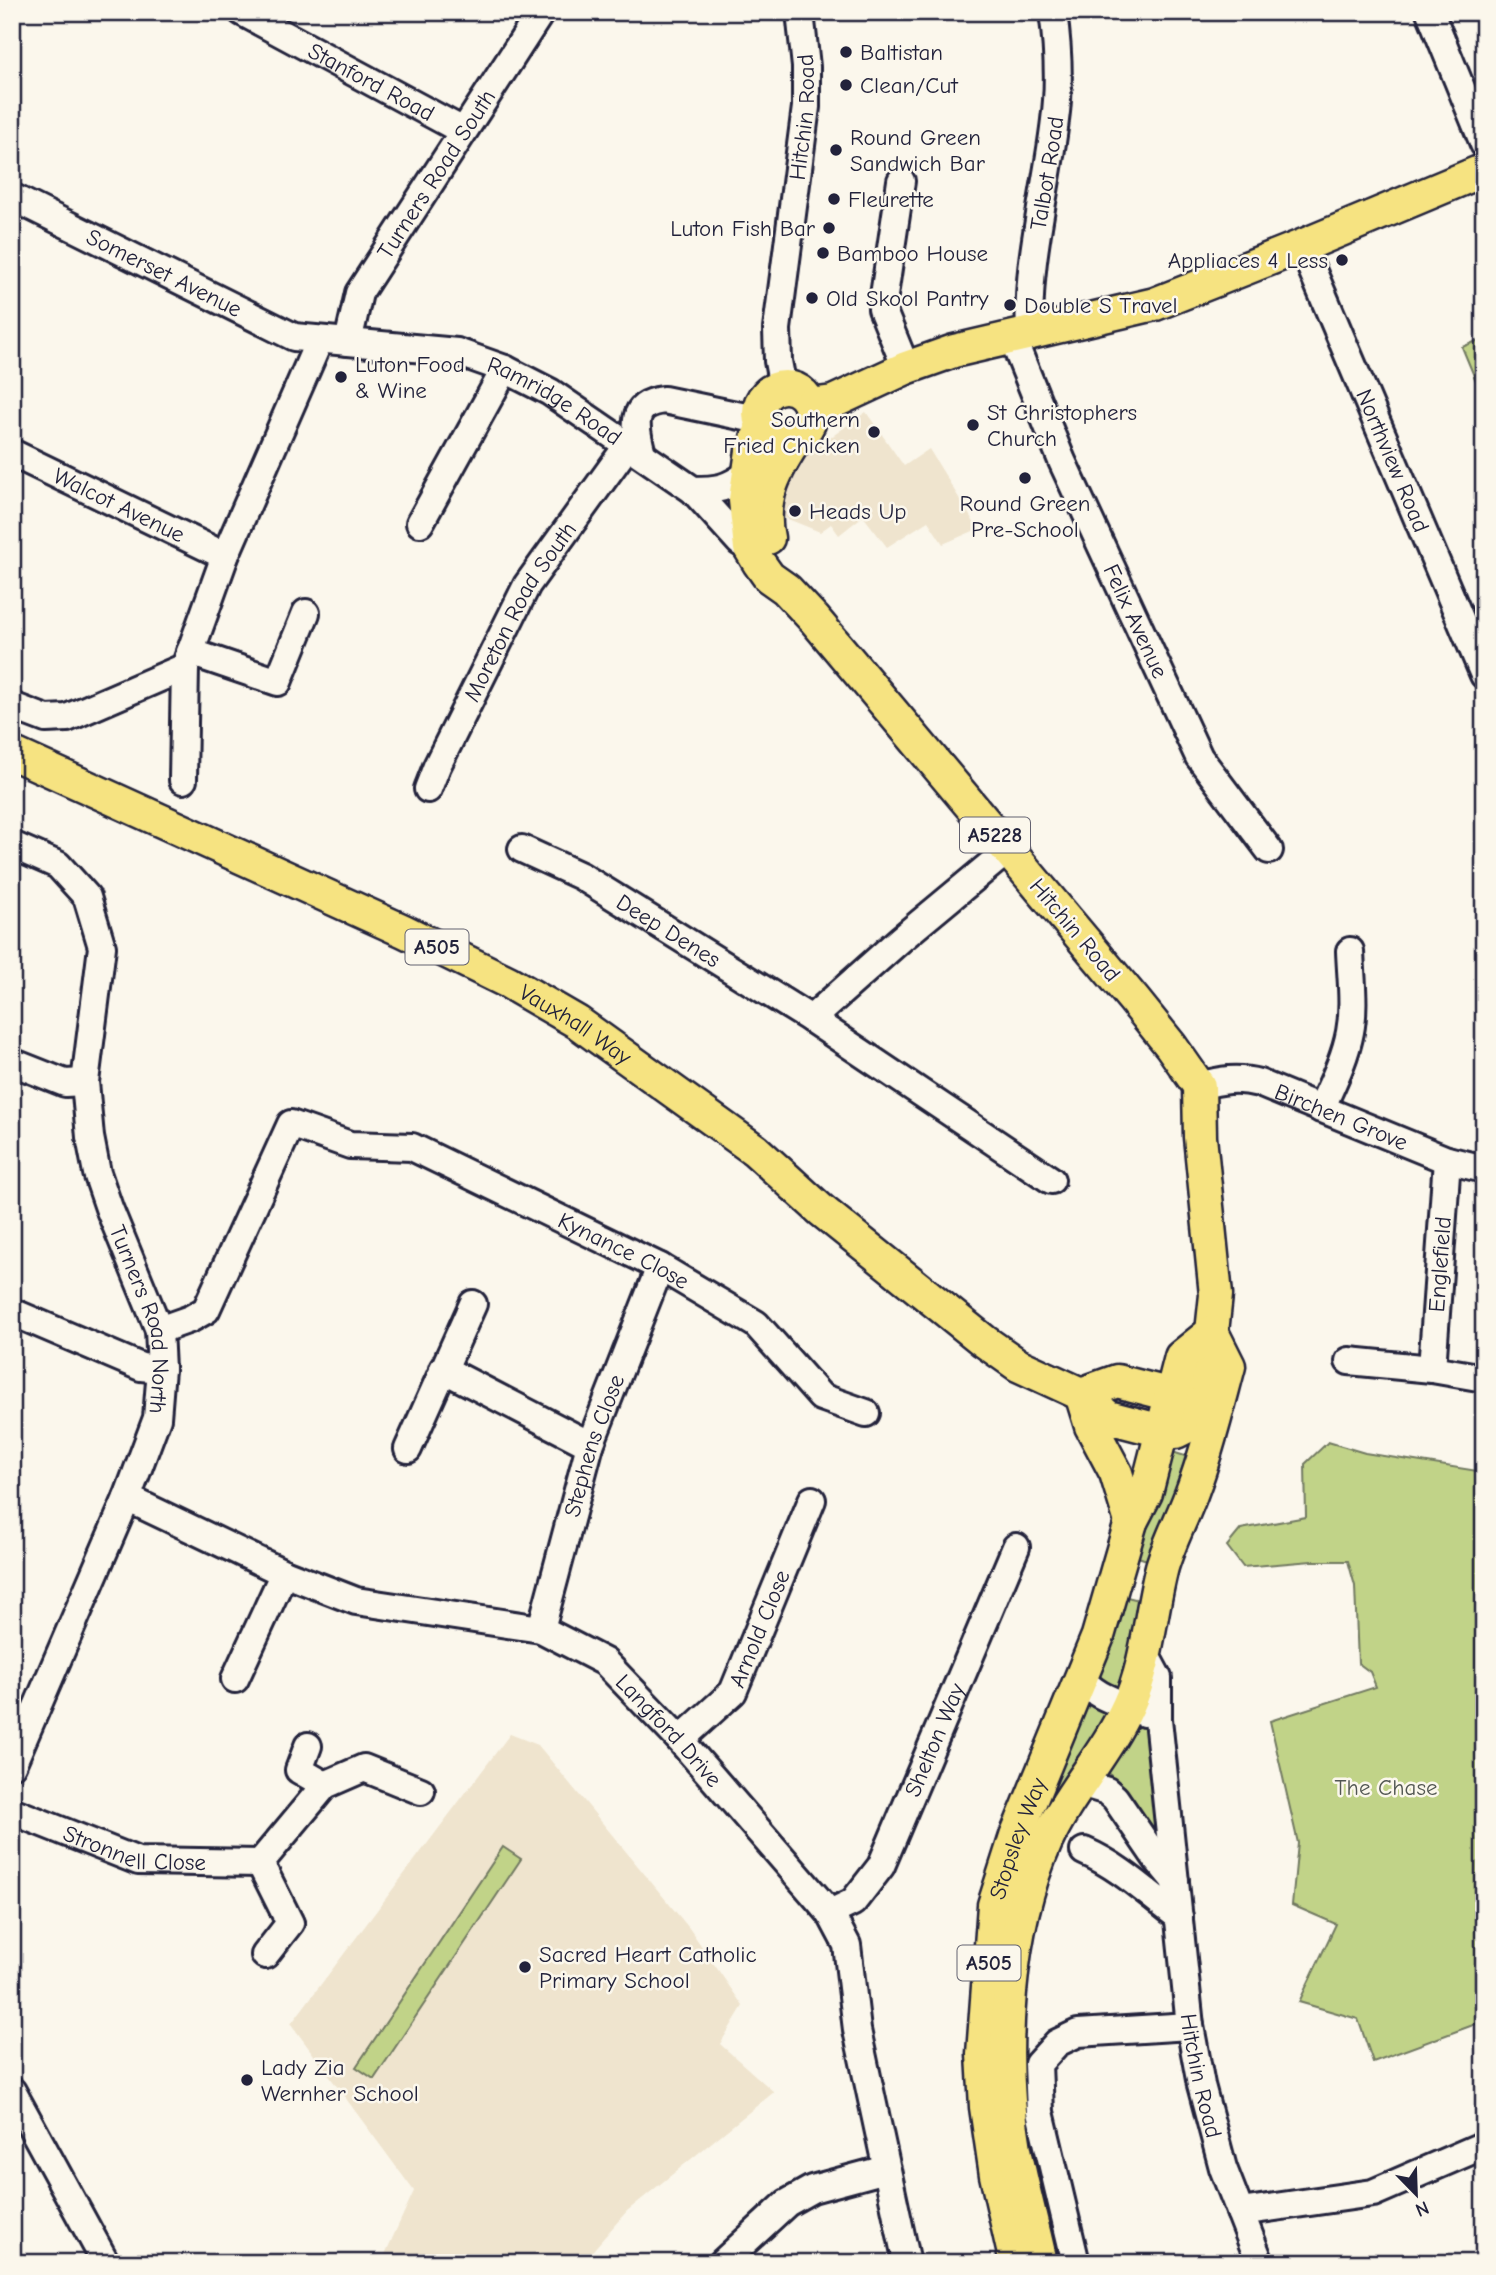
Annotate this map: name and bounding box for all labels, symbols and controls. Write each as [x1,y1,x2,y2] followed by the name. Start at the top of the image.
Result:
[304,37,439,127] street label: Stanford Road
[860,39,943,66] place label: Baltistan
[838,44,854,60] marker: Baltistan
[783,53,820,182] street label: Hitchin Road
[860,72,959,99] place label: Clean/Cut
[838,77,854,93] marker: Clean/Cut
[371,84,501,264] street label: Turners Road South
[1024,115,1069,232] street label: Talbot Road
[850,124,986,177] place label: Round Green Sandwich Bar
[828,142,844,158] marker: Round Green Sandwich Bar
[848,186,934,213] place label: Fleurette
[826,191,842,207] marker: Fleurette
[670,215,816,242] place label: Luton Fish Bar
[821,220,837,236] marker: Luton Fish Bar
[82,223,246,322] street label: Somerset Avenue
[837,240,988,267] place label: Bamboo House
[815,245,831,261] marker: Bamboo House
[1168,247,1328,274] place label: Appliaces 4 Less
[1334,252,1350,268] marker: Appliaces 4 Less
[826,285,989,312] place label: Old Skool Pantry
[804,290,820,306] marker: Old Skool Pantry
[1024,292,1178,319] place label: Double S Travel
[1002,297,1018,313] marker: Double S Travel
[484,350,627,451] street label: Ramridge Road
[355,351,465,404] place label: Luton Food & Wine
[333,369,349,385] marker: Luton Food & Wine
[1351,385,1435,536] street label: Northview Road
[987,399,1137,452] place label: St Christophers Church
[723,406,860,459] place label: Southern Fried Chicken
[965,417,981,433] marker: St Christophers Church
[866,424,882,440] marker: Southern Fried Chicken
[49,462,189,548] street label: Walcot Avenue
[1017,470,1033,486] marker: Round Green Pre-School
[960,490,1090,543] place label: Round Green Pre-School
[809,498,907,525] place label: Heads Up
[787,503,803,519] marker: Heads Up
[458,517,582,706] street label: Moreton Road South
[1098,560,1174,682] street label: Felix Avenue
[960,818,1030,852] road number: A5228
[1024,873,1126,987] street label: Hitchin Road
[612,888,725,973] street label: Deep Denes
[406,930,468,964] road number: A505
[515,978,637,1071] street label: Vauxhall Way
[1271,1078,1412,1156] street label: Birchen Grove
[554,1206,694,1295] street label: Kynance Close
[1423,1216,1456,1313] street label: Englefield
[104,1221,175,1415] street label: Turners Road North
[558,1370,630,1520] street label: Stephens Close
[723,1566,795,1691] street label: Arnold Close
[610,1668,728,1792] street label: Langford Drive
[898,1678,971,1801] street label: Shelton Way
[983,1773,1052,1903] street label: Stopsley Way
[1335,1774,1437,1801] park label: The Chase
[59,1819,206,1876] street label: Stronnell Close
[539,1941,757,1994] place label: Sacred Heart Catholic Primary School
[958,1946,1020,1980] road number: A505
[517,1959,533,1975] marker: Sacred Heart Catholic Primary School
[1175,2012,1228,2141] street label: Hitchin Road
[261,2054,419,2107] place label: Lady Zia Wernher School
[239,2072,255,2088] marker: Lady Zia Wernher School
[1380,2160,1450,2230] north arrow
[1412,2196,1432,2221] text: N

